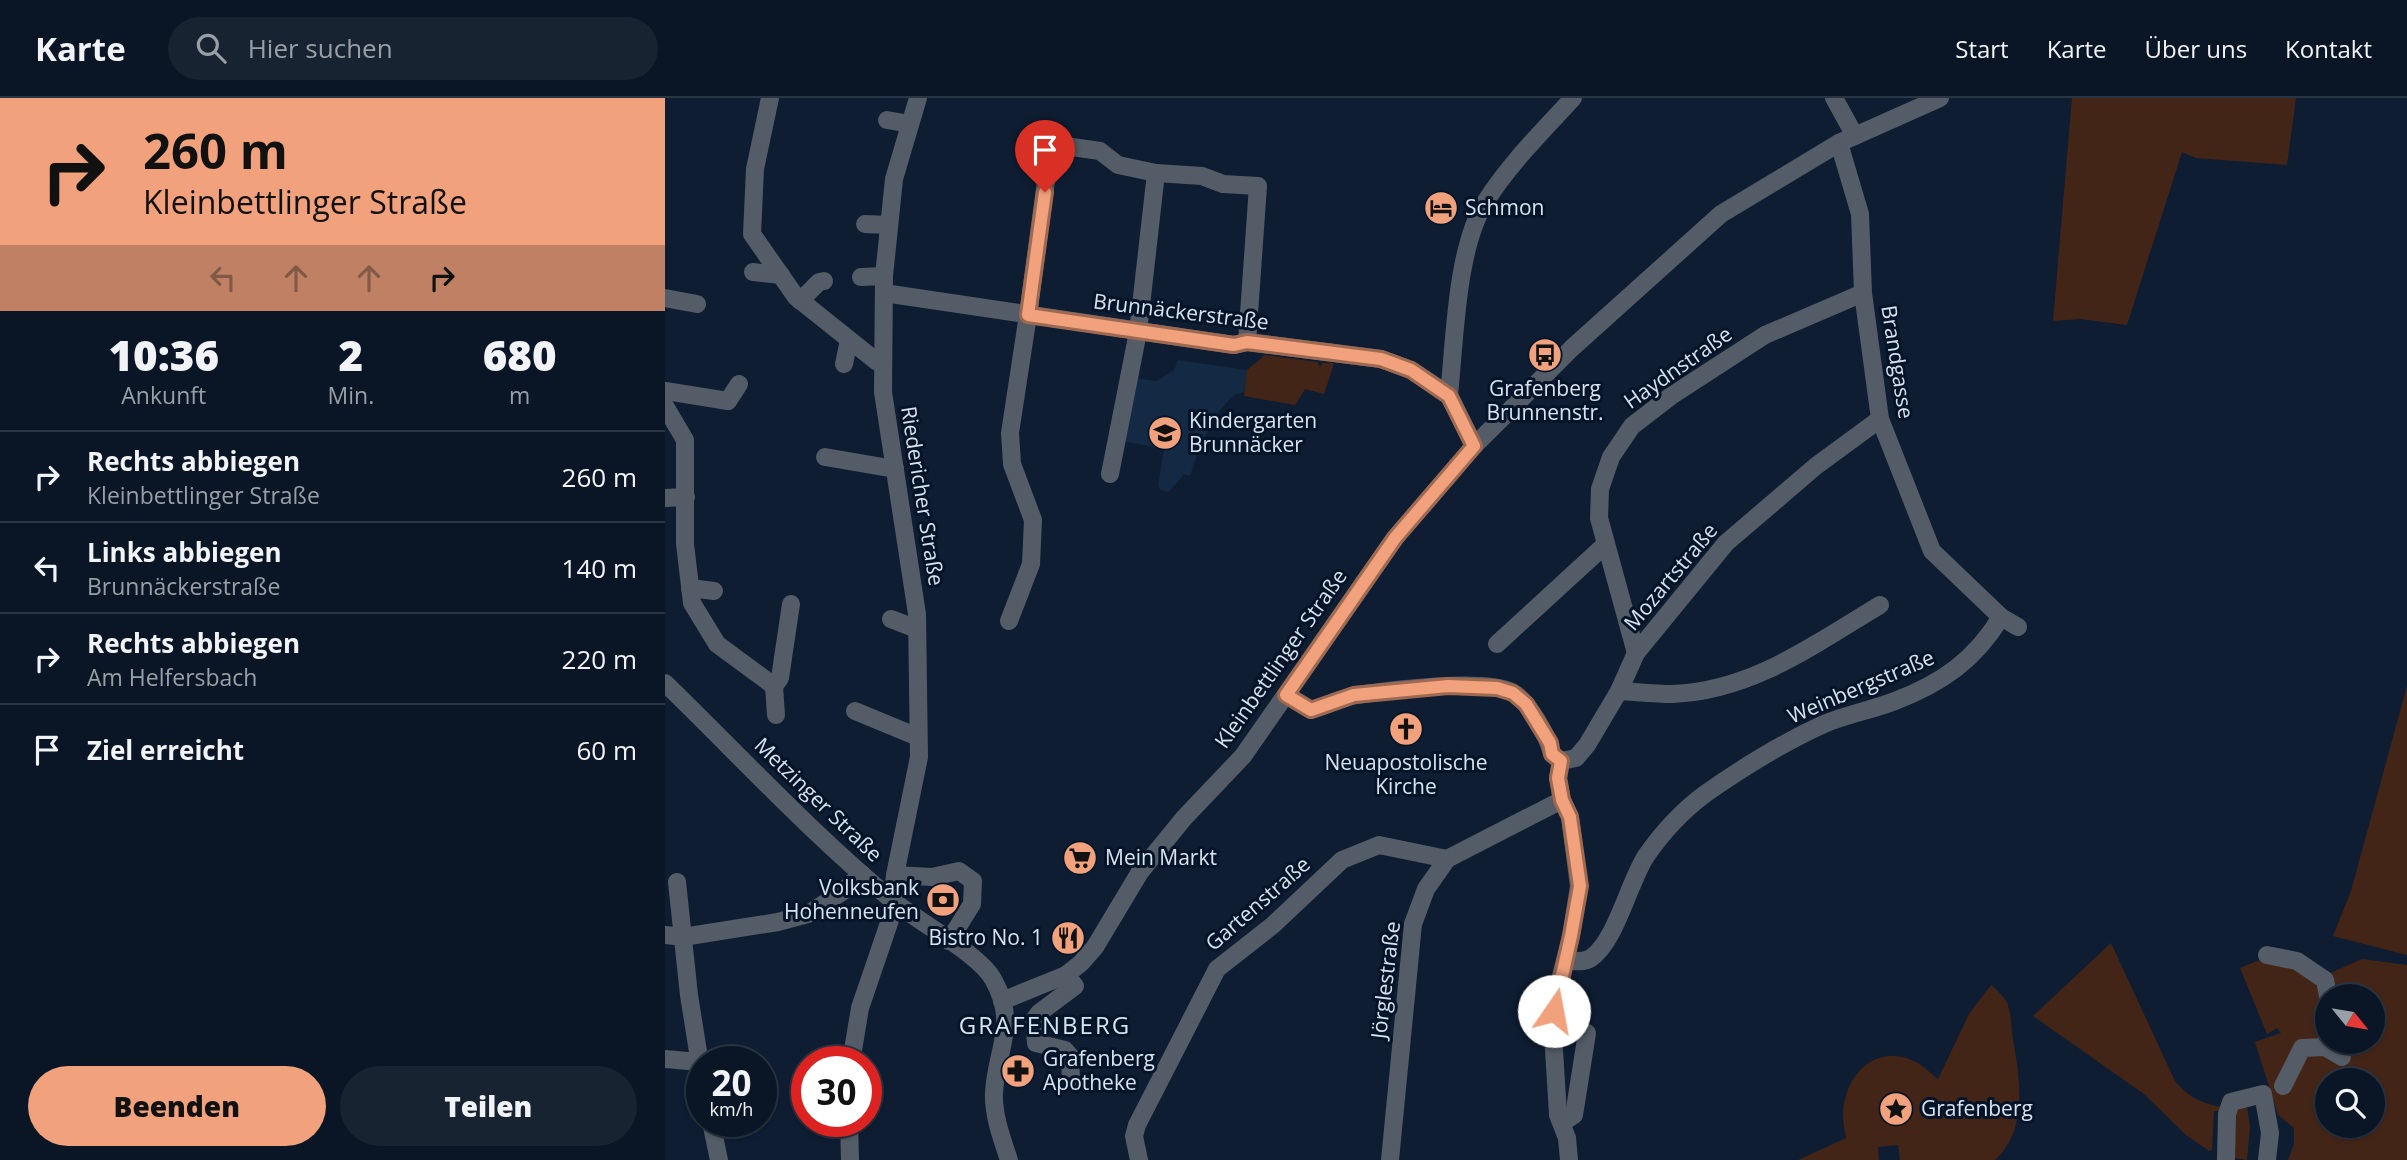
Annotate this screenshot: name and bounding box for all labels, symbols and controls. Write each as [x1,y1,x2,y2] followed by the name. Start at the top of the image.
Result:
[168,17,658,80] search box
[35,26,126,71] text: Karte
[192,29,230,67] icon: search
[248,30,393,66] text: Hier suchen
[1955,32,2009,65] text: Start
[2047,32,2107,65] text: Karte
[2145,32,2247,65] text: Über uns
[2285,32,2372,65] text: Kontakt
[143,117,288,183] text: 260 m
[1015,120,1075,192] pin
[28,126,119,217] icon: right
[1026,131,1064,169] icon: arrive
[143,180,467,223] text: Kleinbettlinger Straße
[1422,189,1460,227] hotel icon: Schmon
[1465,193,1544,221] place label: Schmon
[204,259,242,297] icon: left
[277,259,315,297] icon: ahead
[350,259,388,297] icon: ahead
[423,259,461,297] icon: right
[1092,286,1270,336] street label: Brunnäckerstraße
[1875,303,1921,421] street label: Brandgasse
[1618,320,1737,415] street label: Haydnstraße
[108,326,219,383] text: 10:36
[339,326,363,383] text: 2
[483,326,557,383] text: 680
[1526,336,1564,374] bus stop icon: Grafenberg Brunnenstr.
[1486,374,1604,426] place label: Grafenberg Brunnenstr.
[121,379,206,411] text: Ankunft
[328,379,374,411] text: Min.
[509,379,530,411] text: m
[895,404,951,588] street label: Riedericher Straße
[1189,406,1317,458] place label: Kindergarten Brunnäcker
[1146,414,1184,452] school or university icon: Kindergarten Brunnäcker
[87,443,300,479] text: Rechts abbiegen
[28,458,66,496] icon: right
[562,459,637,495] text: 260 m
[87,479,320,511] text: Kleinbettlinger Straße
[1617,517,1723,636] street label: Mozartstraße
[87,534,282,570] text: Links abbiegen
[28,549,66,587] icon: left
[562,550,637,586] text: 140 m
[1208,563,1353,754] street label: Kleinbettlinger Straße
[87,570,280,602] text: Brunnäckerstraße
[87,625,300,661] text: Rechts abbiegen
[28,640,66,678] icon: right
[562,641,637,677] text: 220 m
[1783,643,1938,730] street label: Weinbergstraße
[87,661,257,693] text: Am Helfersbach
[1387,710,1425,748] church icon: Neuapostolische Kirche
[28,731,66,769] icon: arrive
[749,731,889,868] street label: Metzinger Straße
[87,732,244,768] text: Ziel erreicht
[576,732,637,768] text: 60 m
[1324,748,1488,800] place label: Neuapostolische Kirche
[1061,839,1099,877] supermarket icon: Mein Markt
[1105,843,1217,871] place label: Mein Markt
[1199,850,1316,957] street label: Gartenstraße
[784,873,919,925] place label: Volksbank Hohenneufen
[924,881,962,919] bank icon: Volksbank Hohenneufen
[1049,919,1087,957] restaurant icon: Bistro No. 1
[1364,920,1406,1042] street label: Jörglestraße
[929,923,1043,951] place label: Bistro No. 1
[1517,974,1591,1048] position arrow
[2315,984,2385,1054] north arrow
[2315,984,2385,1138] map controls
[959,1008,1131,1041] district label: GRAFENBERG
[1043,1044,1155,1096] place label: Grafenberg Apotheke
[791,1046,882,1137] speed limit sign: 30
[999,1052,1037,1090] pharmacy icon: Grafenberg Apotheke
[711,1059,752,1106] text: 20
[28,1066,326,1146] button: Beenden
[340,1066,637,1146] button: Teilen
[2315,1068,2385,1138] button: search
[1877,1090,1915,1128] place icon: Grafenberg
[1921,1094,2033,1122] place label: Grafenberg
[710,1097,753,1121] text: km/h

